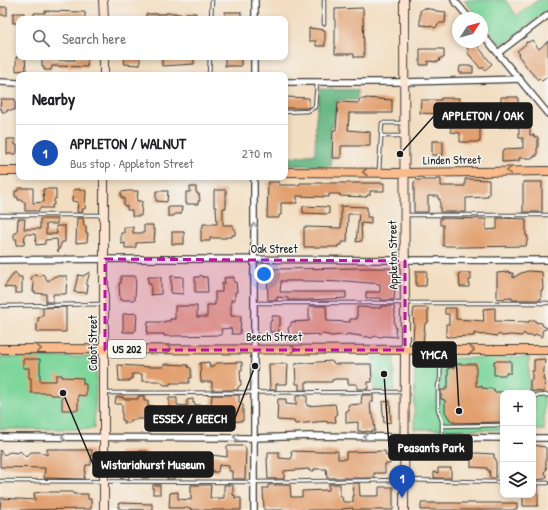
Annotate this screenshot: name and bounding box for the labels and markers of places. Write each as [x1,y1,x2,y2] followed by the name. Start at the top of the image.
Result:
[434,103,532,128] callout: APPLETON / OAK
[413,342,456,367] callout: YMCA
[145,406,235,431] callout: ESSEX / BEECH
[389,435,472,460] callout: Peasants Park
[93,452,213,477] callout: Wistariahurst Museum
[389,465,415,498] pin: 1

